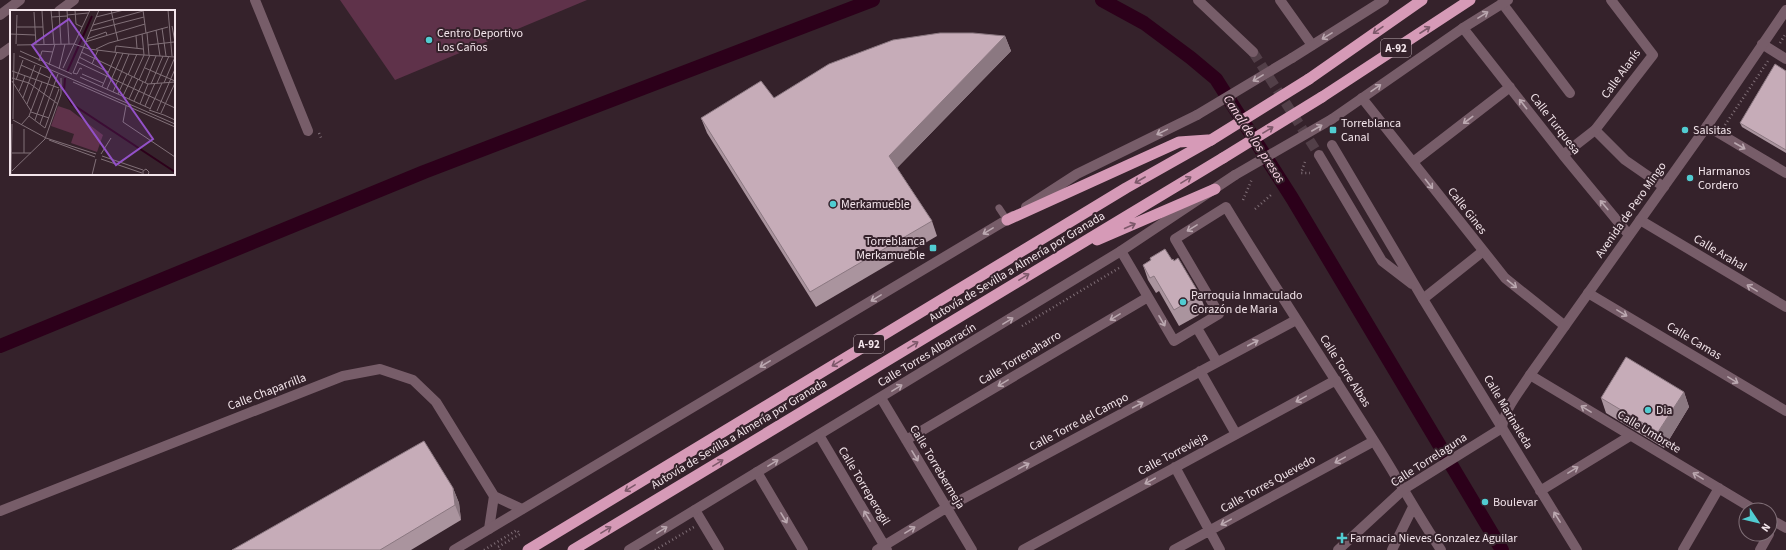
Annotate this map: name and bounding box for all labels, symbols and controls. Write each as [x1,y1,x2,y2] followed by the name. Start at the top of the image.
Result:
[10,10,175,175] inset map
[1477,11,1488,19] one-way arrow
[437,25,523,56] place label: Centro Deportivo Los Caños
[1419,25,1430,34] one-way arrow
[1373,26,1384,34] one-way arrow
[1321,32,1333,40] one-way arrow
[424,35,434,45] marker: Centro Deportivo Los Caños
[1381,39,1411,57] road number: A-92
[1597,46,1645,102] street label: Calle Alanís
[1252,74,1264,82] one-way arrow
[1370,84,1381,92] one-way arrow
[1526,90,1584,158] street label: Calle Turquesa
[1219,91,1289,187] water label: Canal de los presos
[1518,98,1527,109] one-way arrow
[1341,115,1401,146] place label: Torreblanca Canal
[1462,115,1473,124] one-way arrow
[1693,122,1731,139] place label: Salsitas
[1311,123,1323,131] one-way arrow
[1328,125,1338,135] marker: Torreblanca Canal
[1680,125,1690,135] marker: Salsitas
[1262,126,1274,134] one-way arrow
[1156,129,1168,136] one-way arrow
[1734,143,1746,151] one-way arrow
[1591,159,1671,261] street label: Avenida de Pero Mingo
[1698,163,1750,194] place label: Harmanos Cordero
[1685,173,1695,183] marker: Harmanos Cordero
[1180,176,1191,185] one-way arrow
[1134,177,1146,184] one-way arrow
[1425,178,1434,189] one-way arrow
[1443,184,1491,238] street label: Calle Gines
[841,196,910,213] place label: Merkamueble
[828,199,838,209] marker: Merkamueble
[1600,200,1609,210] one-way arrow
[926,207,1108,327] street label: Autovía de Sevilla a Almería por Granada
[1124,222,1136,229] one-way arrow
[1187,224,1198,232] one-way arrow
[982,228,994,236] one-way arrow
[1690,230,1750,276] street label: Calle Arahal
[856,233,925,264] place label: Torreblanca Merkamueble
[928,243,938,253] marker: Torreblanca Merkamueble
[1018,273,1030,281] one-way arrow
[1506,280,1517,288] one-way arrow
[1747,283,1759,291] one-way arrow
[1191,287,1303,318] place label: Parroquia Inmaculado Corazón de Maria
[870,294,882,302] one-way arrow
[1178,297,1188,307] marker: Parroquia Inmaculado Corazón de Maria
[1616,309,1627,317] one-way arrow
[1109,313,1121,321] one-way arrow
[1159,315,1167,327] one-way arrow
[1002,316,1014,324] one-way arrow
[1663,318,1725,364] street label: Calle Camas
[875,319,979,391] street label: Calle Torres Albarracín
[976,327,1064,389] street label: Calle Torrenaharro
[1315,331,1375,411] street label: Calle Torre Albas
[854,335,884,353] road number: A-92
[1246,339,1258,346] one-way arrow
[907,340,919,348] one-way arrow
[832,359,843,367] one-way arrow
[759,361,771,369] one-way arrow
[225,369,309,415] street label: Calle Chaparrilla
[1479,372,1537,452] street label: Calle Marinaleda
[648,374,830,494] street label: Autovía de Sevilla a Almería por Granada
[1727,376,1739,384] one-way arrow
[998,379,1009,387] one-way arrow
[891,384,903,392] one-way arrow
[1026,389,1132,455] street label: Calle Torre del Campo
[1295,396,1307,403] one-way arrow
[1132,400,1144,408] one-way arrow
[1656,402,1672,419] place label: Dia
[1580,405,1592,413] one-way arrow
[1643,405,1653,415] marker: Dia
[1614,406,1684,458] street label: Calle Umbrete
[905,422,969,512] street label: Calle Torrebermeja
[1135,428,1211,480] street label: Calle Torrevieja
[1387,429,1471,491] street label: Calle Torrelaguna
[834,444,894,528] street label: Calle Torreperogil
[911,450,919,461] one-way arrow
[1217,451,1319,517] street label: Calle Torres Quevedo
[1334,456,1346,464] one-way arrow
[712,458,724,466] one-way arrow
[767,458,779,466] one-way arrow
[1018,462,1030,470] one-way arrow
[1567,466,1579,474] one-way arrow
[1692,471,1704,479] one-way arrow
[1144,477,1156,485] one-way arrow
[624,485,636,493] one-way arrow
[1493,494,1539,511] place label: Boulevar
[1480,497,1490,507] marker: Boulevar
[1738,502,1778,542] north arrow
[863,511,871,522] one-way arrow
[1552,511,1560,523] one-way arrow
[780,512,788,524] one-way arrow
[1220,519,1232,526] one-way arrow
[1758,520,1774,535] text: N
[600,525,612,533] one-way arrow
[656,525,668,533] one-way arrow
[904,525,916,533] one-way arrow
[1350,530,1518,547] place label: Farmacia Nieves Gonzalez Aguilar
[1337,533,1347,543] marker: Farmacia Nieves Gonzalez Aguilar

